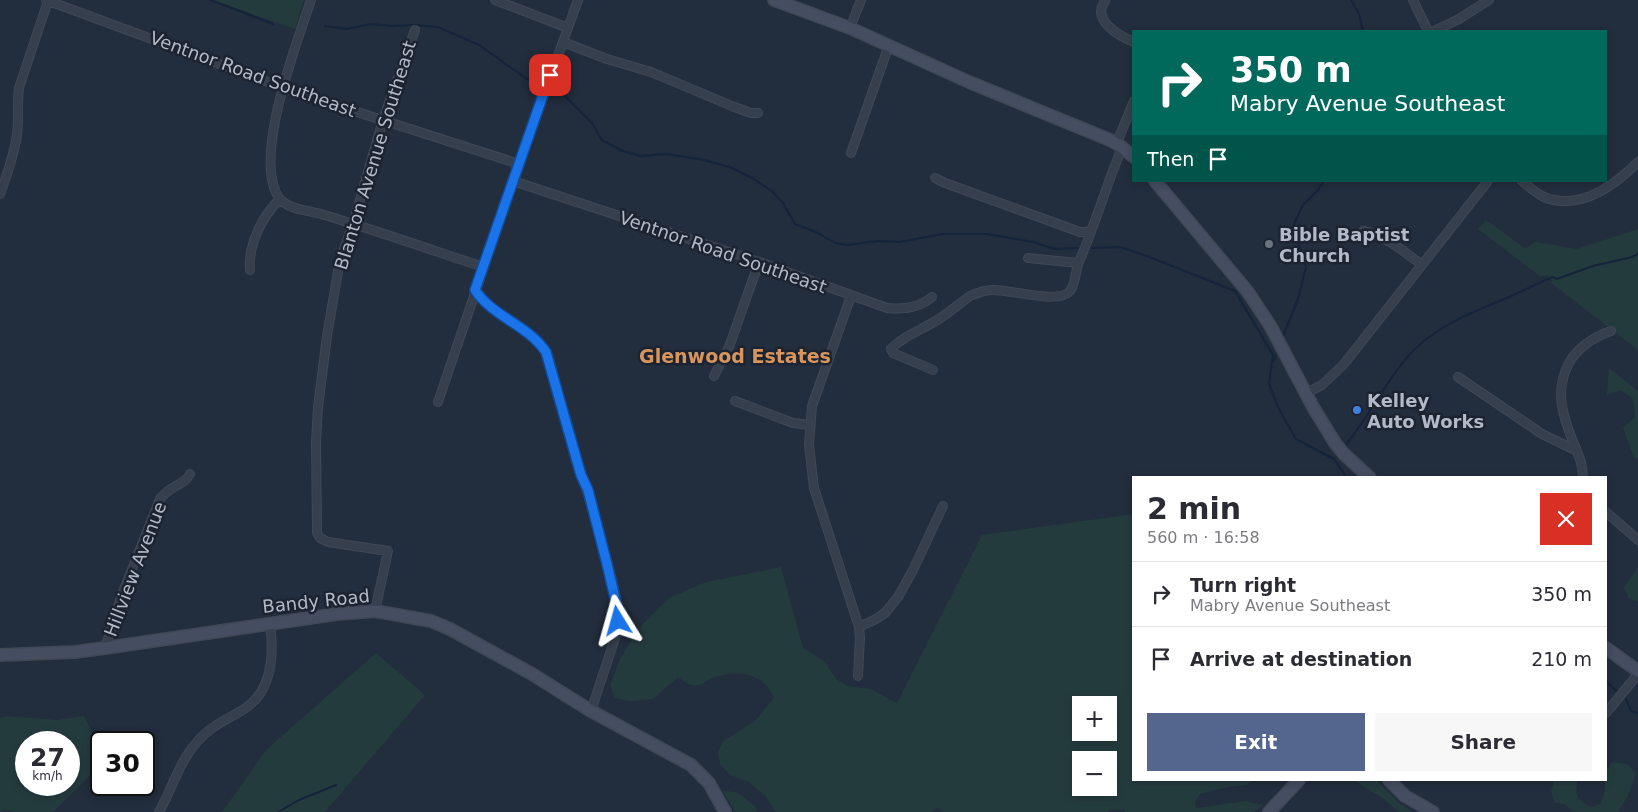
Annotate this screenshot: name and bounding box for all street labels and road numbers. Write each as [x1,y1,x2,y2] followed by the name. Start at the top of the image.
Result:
[147,27,359,121] street label: Ventnor Road Southeast
[330,38,420,272] street label: Blanton Avenue Southeast
[617,207,829,297] street label: Ventnor Road Southeast
[100,499,170,639] street label: Hillview Avenue
[261,585,371,617] street label: Bandy Road

